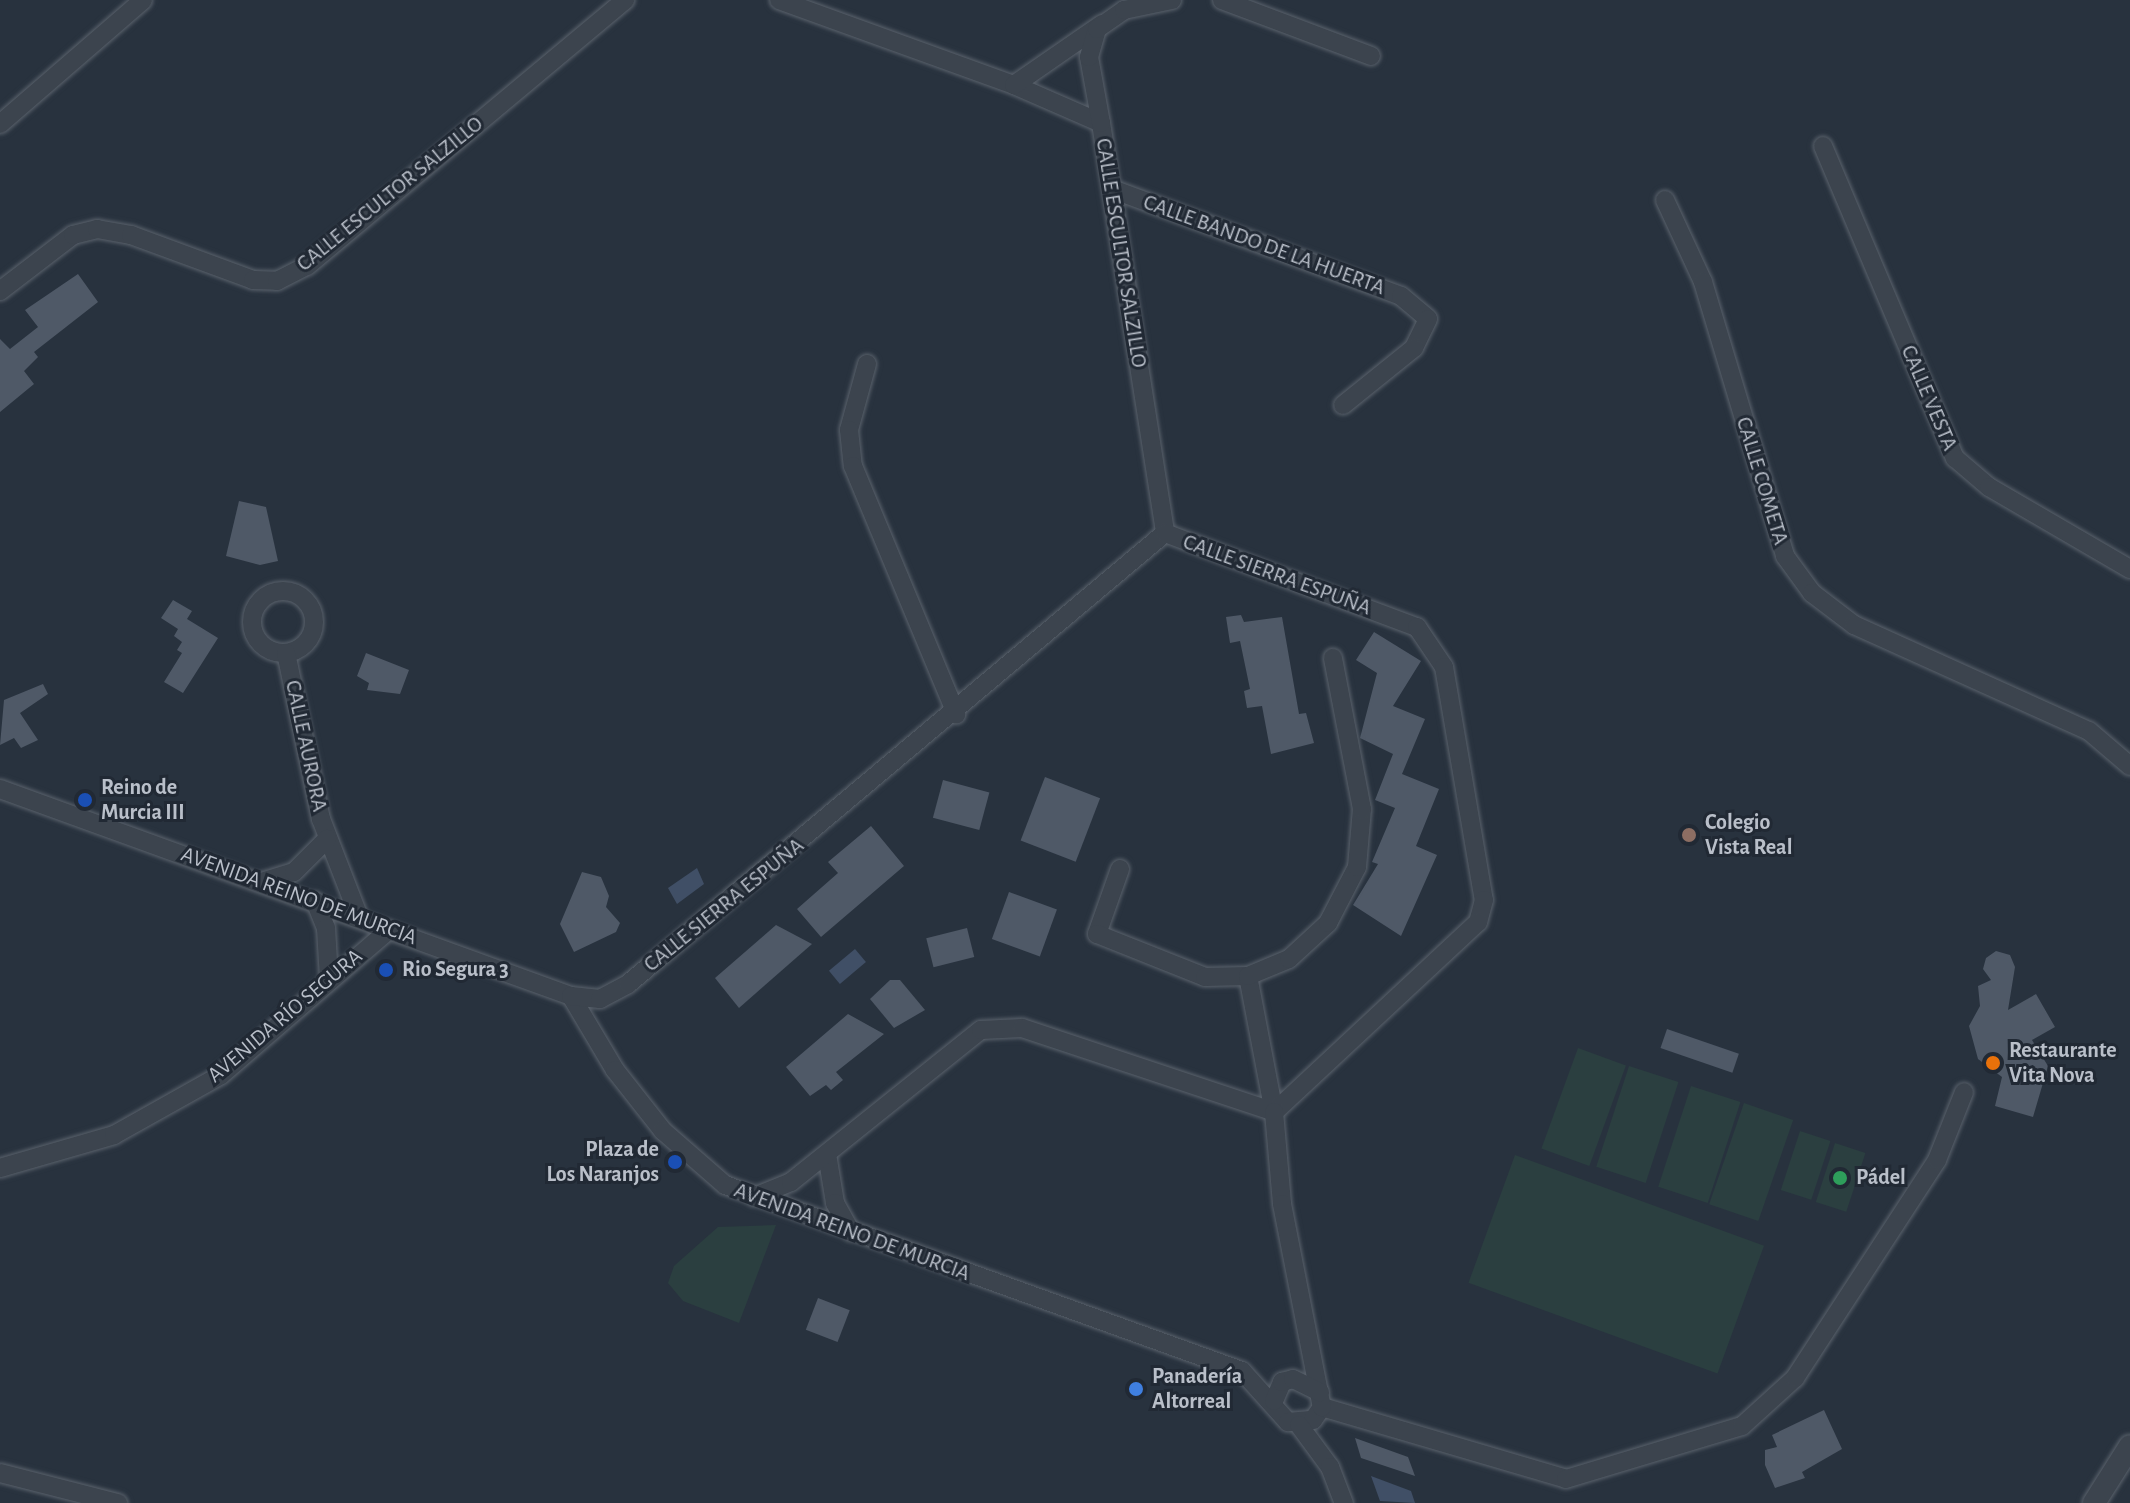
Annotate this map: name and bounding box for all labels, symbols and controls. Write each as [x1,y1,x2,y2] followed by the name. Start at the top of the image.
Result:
[292,111,488,277] street label: CALLE ESCULTOR SALZILLO
[1090,136,1152,370] street label: CALLE ESCULTOR SALZILLO
[1140,189,1388,301] street label: CALLE BANDO DE LA HUERTA
[1895,341,1963,455] street label: CALLE VESTA
[1730,414,1794,548] street label: CALLE COMETA
[1179,529,1375,621] street label: CALLE SIERRA ESPUÑA
[279,678,333,814] street label: CALLE AURORA
[101,774,185,826] place label: Reino de Murcia III
[76,791,94,809] marker: Reino de Murcia III
[1705,809,1792,860] place label: Colegio Vista Real
[1680,826,1698,844] marker: Colegio Vista Real
[639,832,809,978] street label: CALLE SIERRA ESPUÑA
[177,841,421,951] street label: AVENIDA REINO DE MURCIA
[202,943,368,1089] street label: AVENIDA RÍO SEGURA
[402,957,509,983] place label: Rio Segura 3
[377,961,395,979] marker: Rio Segura 3
[2009,1037,2117,1088] place label: Restaurante Vita Nova
[1984,1054,2002,1072] marker: Restaurante Vita Nova
[546,1136,659,1188] place label: Plaza de Los Naranjos
[666,1153,684,1171] marker: Plaza de Los Naranjos
[1856,1165,1906,1191] place label: Pádel
[1831,1169,1849,1187] marker: Pádel
[730,1177,974,1287] street label: AVENIDA REINO DE MURCIA
[1152,1363,1242,1414] place label: Panadería Altorreal
[1127,1380,1145,1398] marker: Panadería Altorreal

